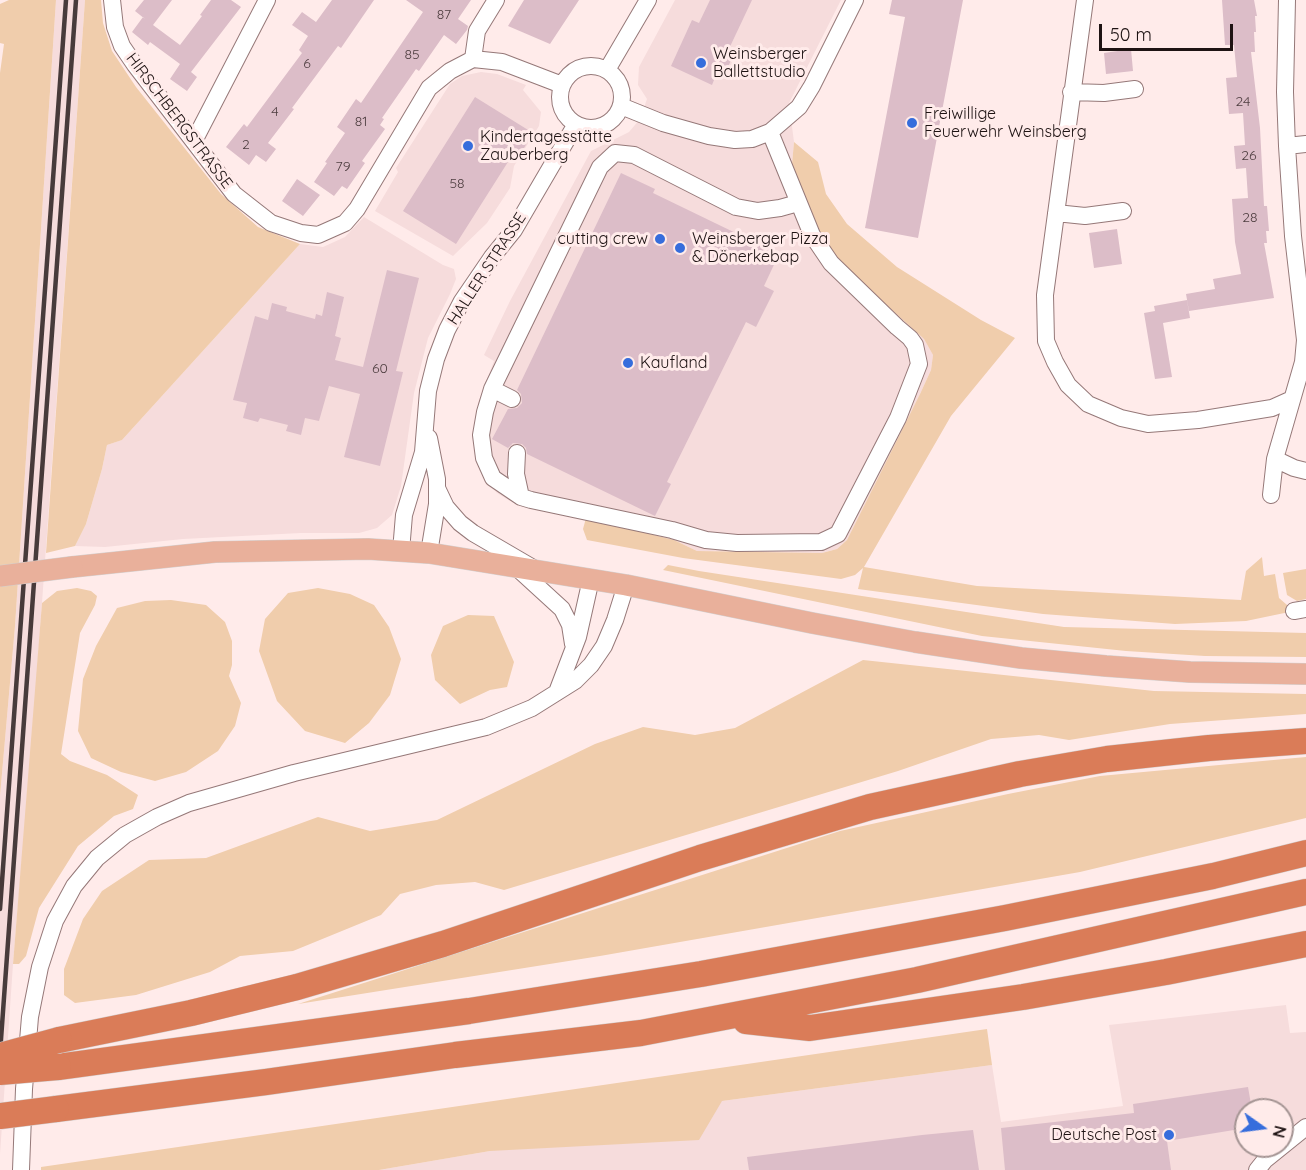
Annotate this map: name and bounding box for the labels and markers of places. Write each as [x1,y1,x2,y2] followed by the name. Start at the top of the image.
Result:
[713,44,807,82] place label: Weinsberger Ballettstudio
[694,56,708,70] marker: Weinsberger Ballettstudio
[924,104,1087,142] place label: Freiwillige Feuerwehr Weinsberg
[905,116,919,130] marker: Freiwillige Feuerwehr Weinsberg
[480,127,612,165] place label: Kindertagesstätte Zauberberg
[461,139,475,153] marker: Kindertagesstätte Zauberberg
[558,229,648,249] place label: cutting crew
[692,229,828,267] place label: Weinsberger Pizza & Dönerkebap
[653,232,667,246] marker: cutting crew
[673,241,687,255] marker: Weinsberger Pizza & Dönerkebap
[640,353,708,373] place label: Kaufland
[621,356,635,370] marker: Kaufland
[1051,1125,1157,1145] place label: Deutsche Post
[1162,1128,1176,1142] marker: Deutsche Post

